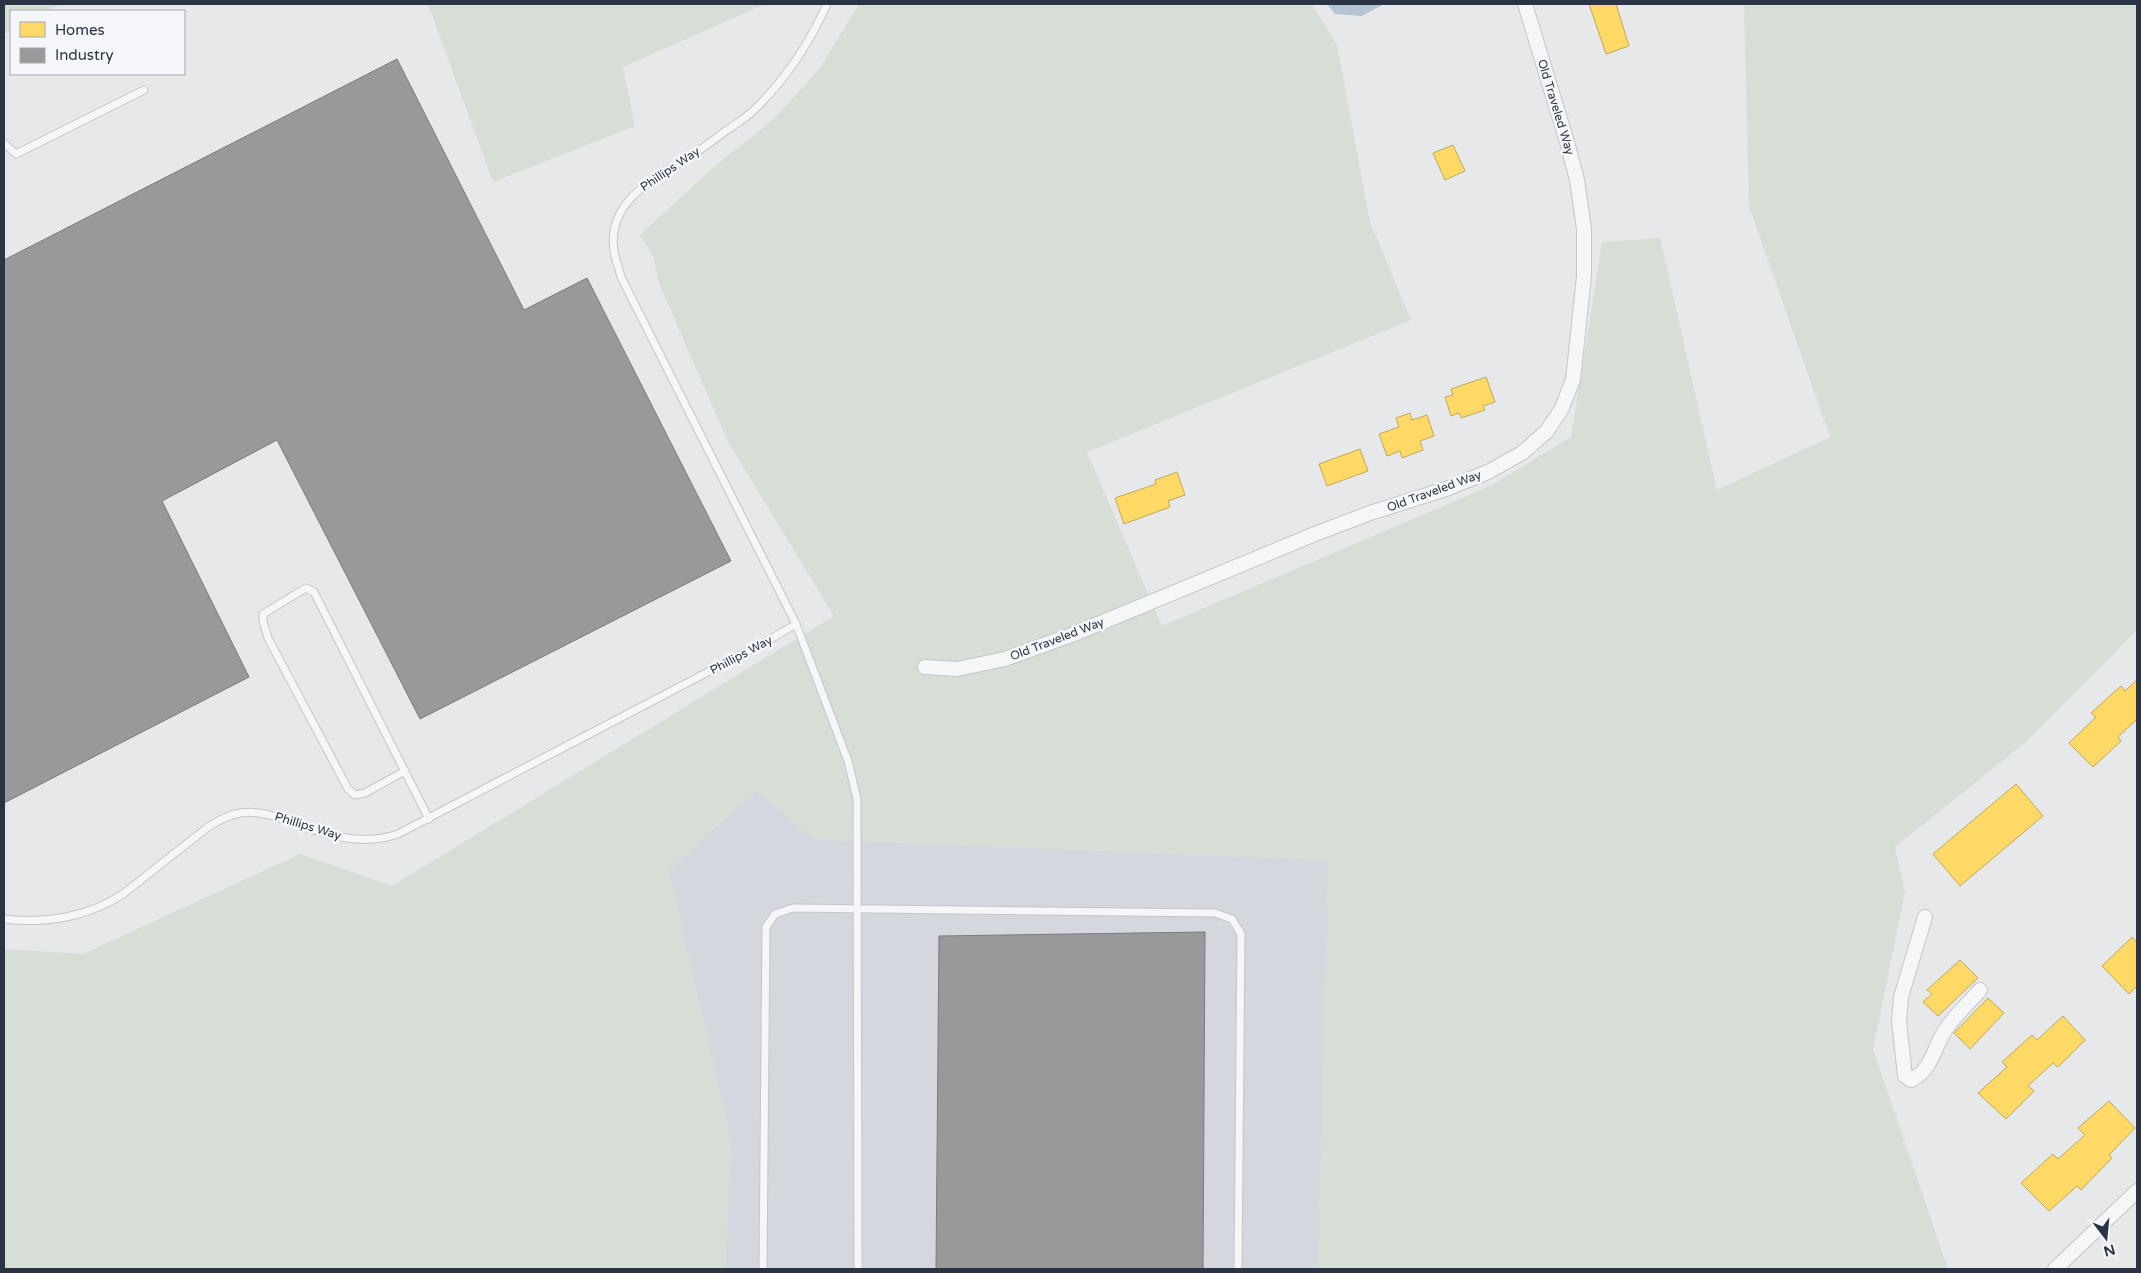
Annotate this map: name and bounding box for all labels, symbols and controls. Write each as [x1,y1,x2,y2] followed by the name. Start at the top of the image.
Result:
[10,10,185,75] legend
[55,21,105,39] text: Homes
[55,46,114,64] text: Industry
[1535,57,1577,157] street label: Old Traveled Way
[638,144,703,194] street label: Phillips Way
[1385,467,1484,515] street label: Old Traveled Way
[1008,614,1106,663] street label: Old Traveled Way
[708,632,775,677] street label: Phillips Way
[273,809,343,843] street label: Phillips Way
[2081,1213,2131,1263] north arrow
[2102,1240,2117,1260] text: N

